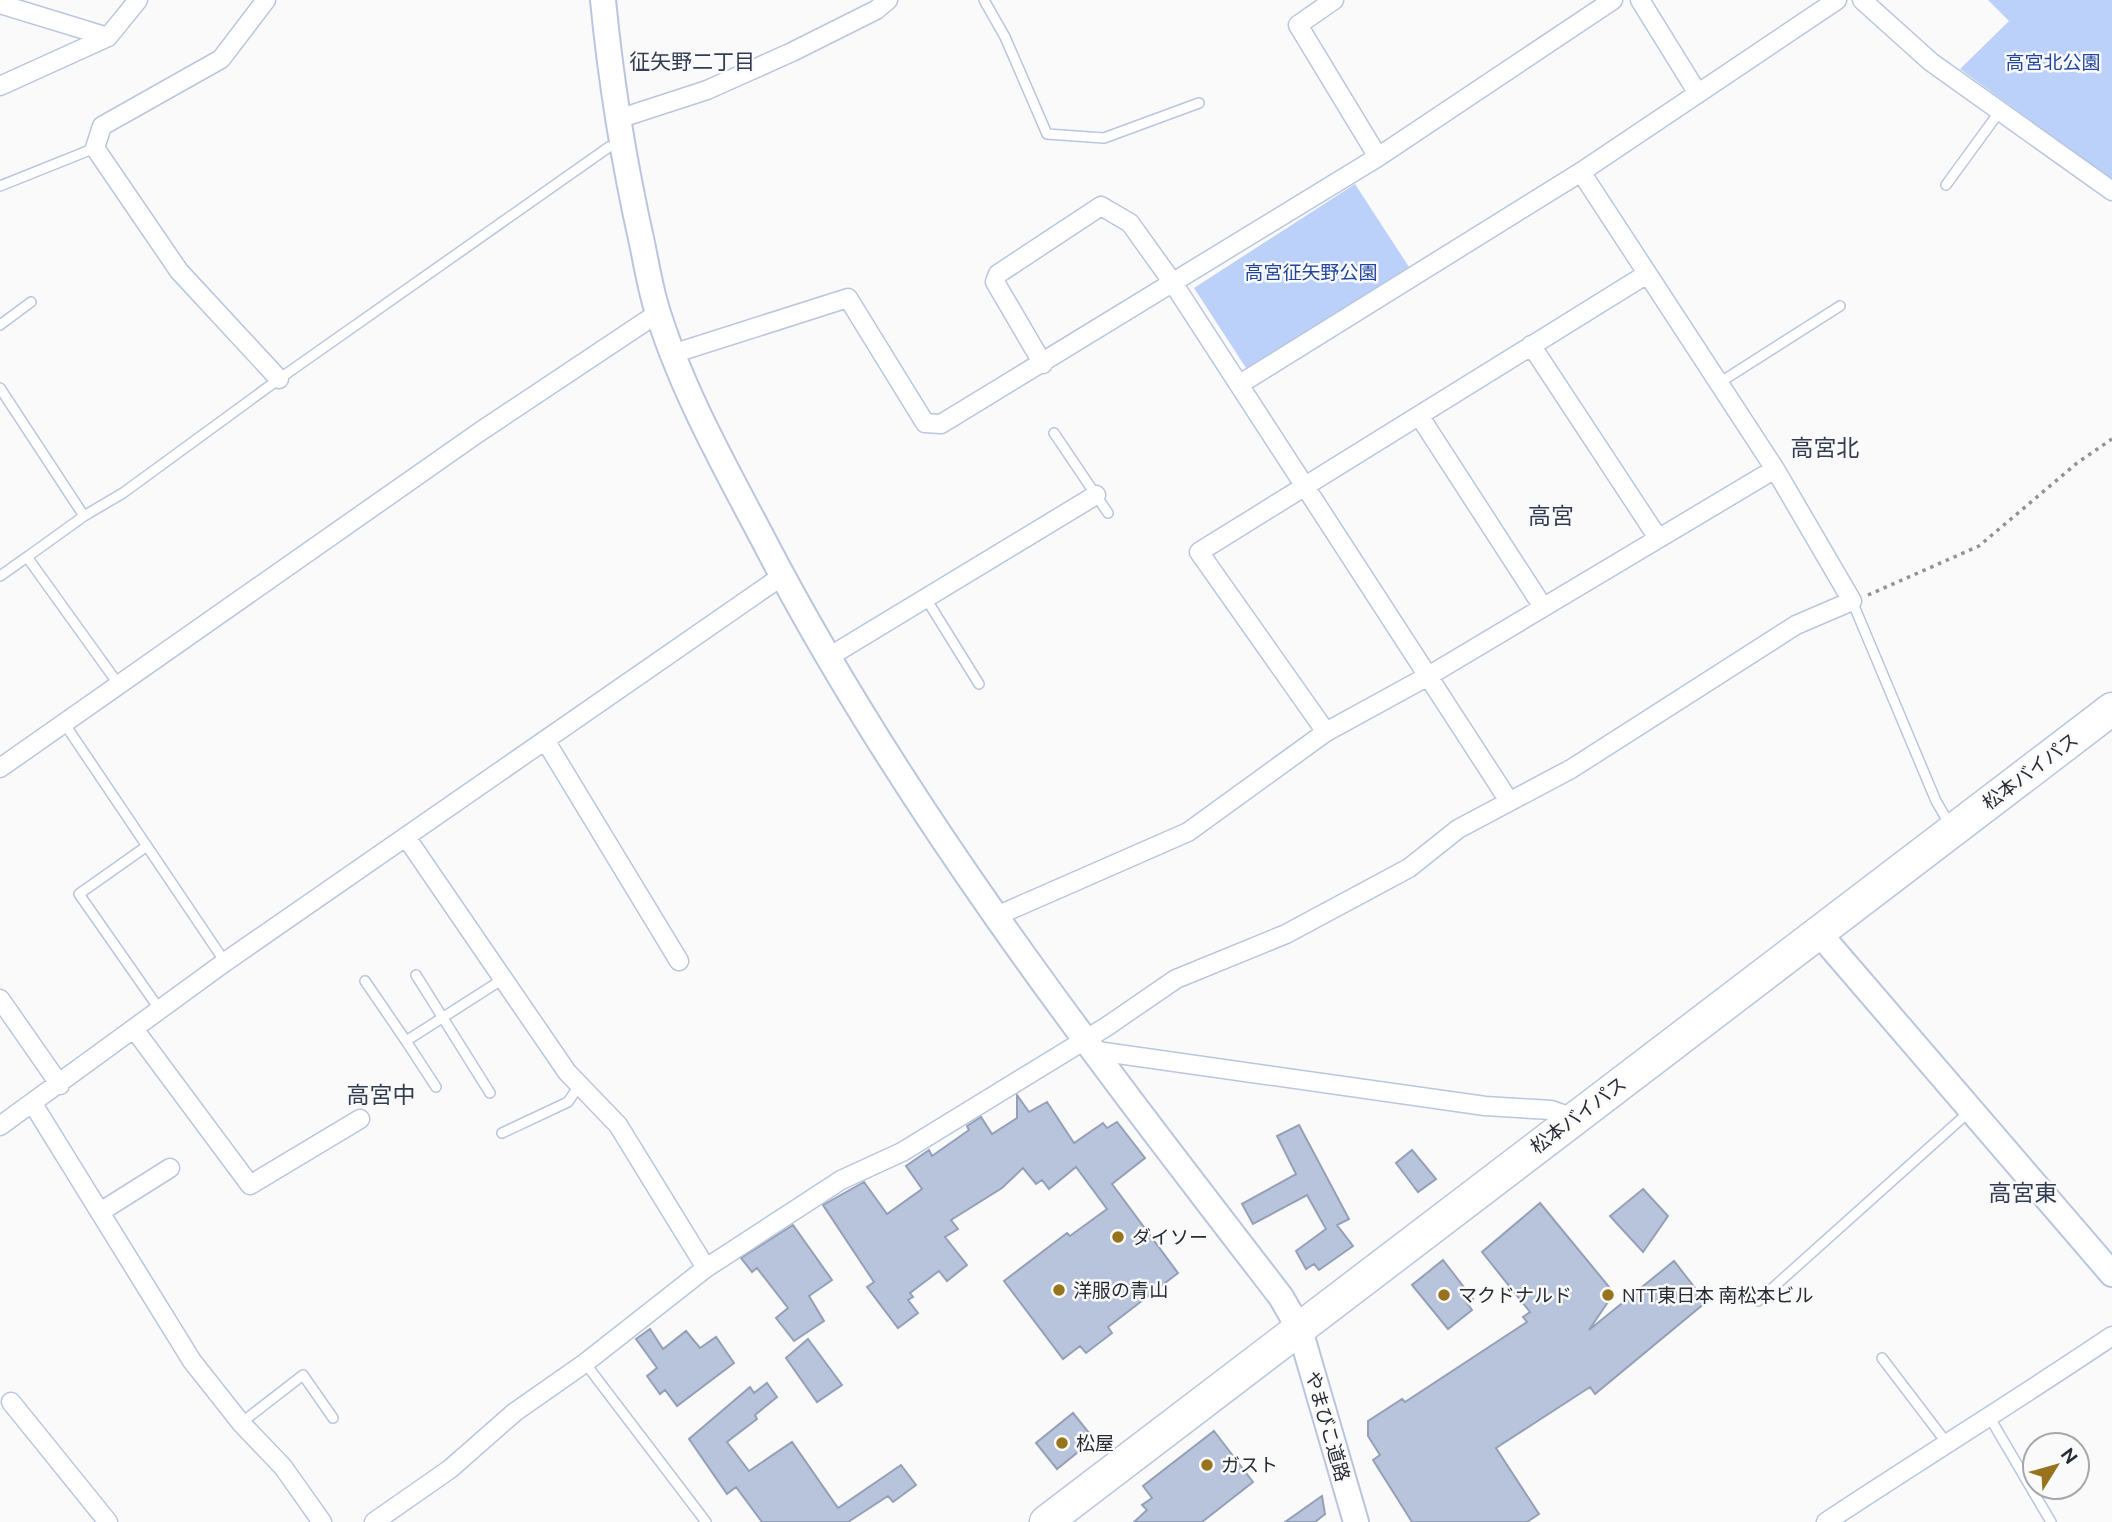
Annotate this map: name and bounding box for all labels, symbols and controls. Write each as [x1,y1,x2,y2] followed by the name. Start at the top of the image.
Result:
[629,49,755,73] district label: 征矢野二丁目
[2005,51,2101,73] park label: 高宮北公園
[1244,261,1378,283] park label: 高宮征矢野公園
[1791,435,1860,460] district label: 高宮北
[1528,503,1574,528] district label: 高宮
[1978,728,2082,814] street label: 松本バイパス
[1526,1072,1630,1158] street label: 松本バイパス
[347,1082,416,1107] district label: 高宮中
[1989,1180,2058,1205] district label: 高宮東
[1132,1226,1208,1248] place label: ダイソー
[1110,1229,1126,1245] marker: ダイソー
[1073,1279,1168,1301] place label: 洋服の青山
[1051,1282,1067,1298] marker: 洋服の青山
[1458,1284,1572,1306] place label: マクドナルド
[1622,1284,1814,1306] place label: NTT東日本 南松本ビル
[1436,1287,1452,1303] marker: マクドナルド
[1600,1287,1616,1303] marker: NTT東日本 南松本ビル
[1302,1368,1354,1484] street label: やまびこ道路
[2021,1431,2091,1501] north arrow
[1076,1432,1114,1454] place label: 松屋
[1054,1435,1070,1451] marker: 松屋
[2057,1443,2083,1468] text: N
[1221,1454,1278,1476] place label: ガスト
[1199,1457,1215,1473] marker: ガスト

